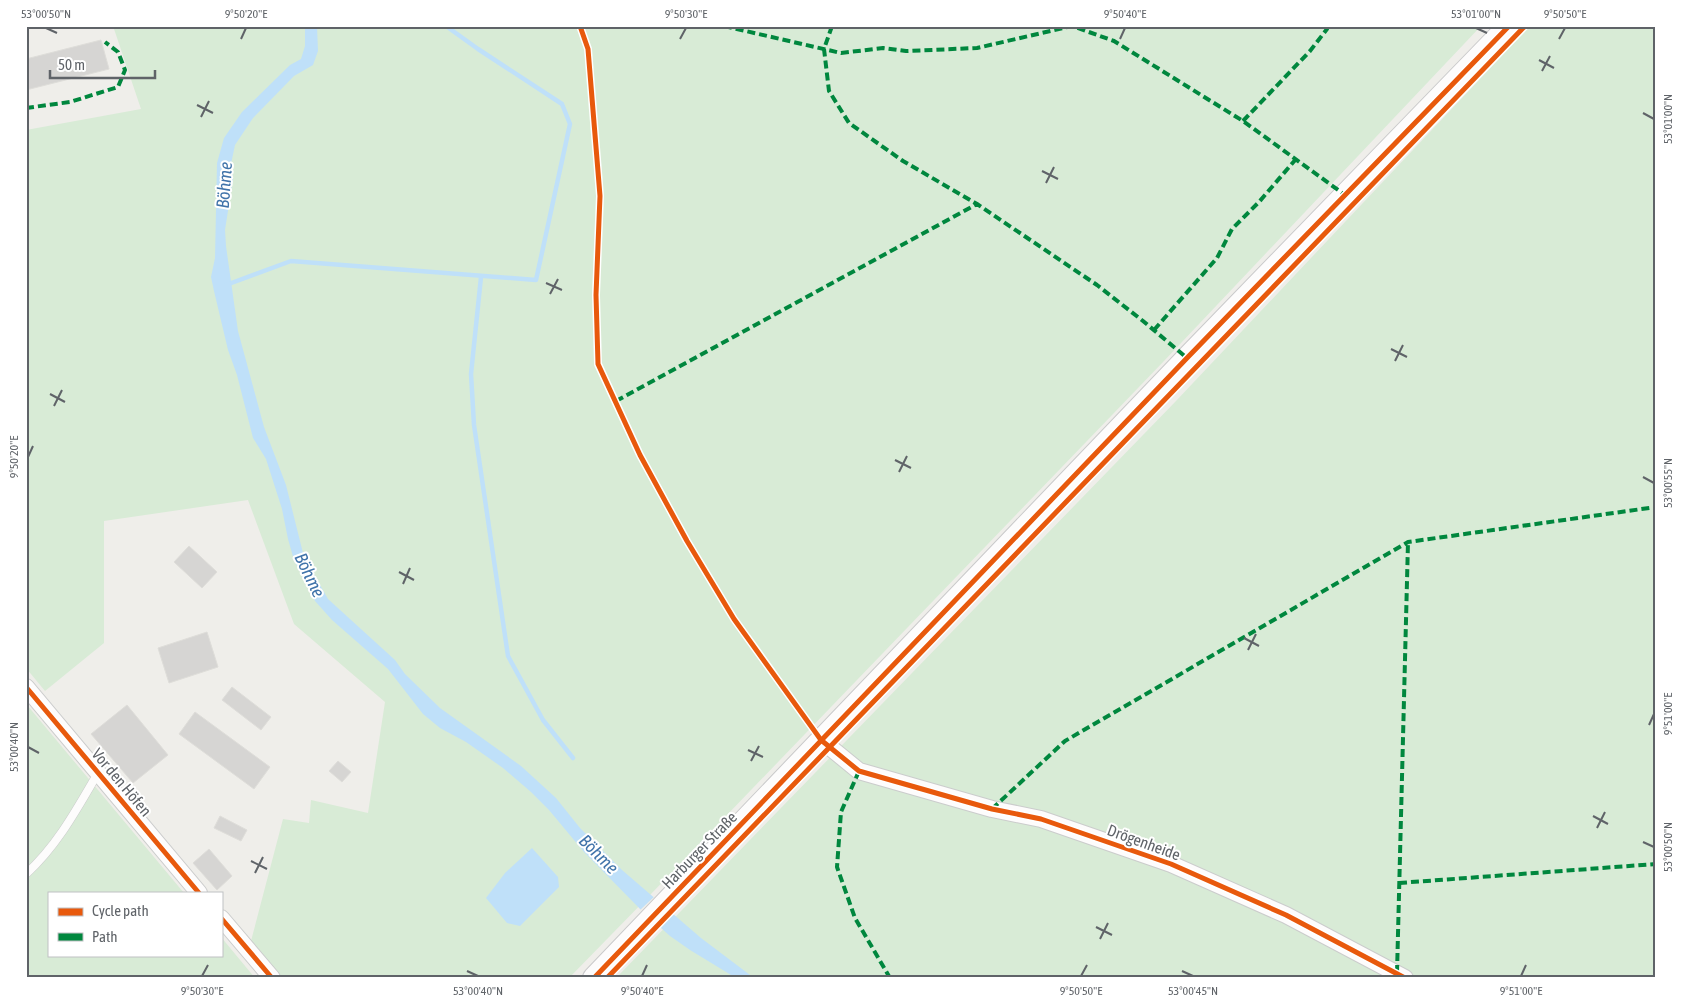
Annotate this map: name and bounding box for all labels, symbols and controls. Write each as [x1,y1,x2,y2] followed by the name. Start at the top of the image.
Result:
[21,7,71,21] text: 53°00'50"N
[225,7,267,21] text: 9°50'20"E
[665,7,707,21] text: 9°50'30"E
[1104,7,1146,21] text: 9°50'40"E
[1451,7,1501,21] text: 53°01'00"N
[1544,7,1586,21] text: 9°50'50"E
[50,48,155,80] scale bar
[58,56,85,73] text: 50 m
[1661,94,1675,144] text: 53°01'00"N
[212,161,236,209] water label: Böhme
[7,436,21,478] text: 9°50'20"E
[1661,458,1675,508] text: 53°00'55"N
[290,549,330,601] water label: Böhme
[1661,693,1675,735] text: 9°51'00"E
[7,722,21,772] text: 53°00'40"N
[88,744,156,820] street label: Vor den Höfen
[658,808,741,893] street label: Harburger Straße
[1105,820,1183,864] street label: Drögenheide
[1661,822,1675,872] text: 53°00'50"N
[575,830,623,878] water label: Böhme
[48,892,222,956] legend
[92,902,149,919] text: Cycle path
[92,928,118,945] text: Path
[181,984,223,998] text: 9°50'30"E
[453,984,503,998] text: 53°00'40"N
[621,984,663,998] text: 9°50'40"E
[1060,984,1102,998] text: 9°50'50"E
[1168,984,1218,998] text: 53°00'45"N
[1500,984,1542,998] text: 9°51'00"E

